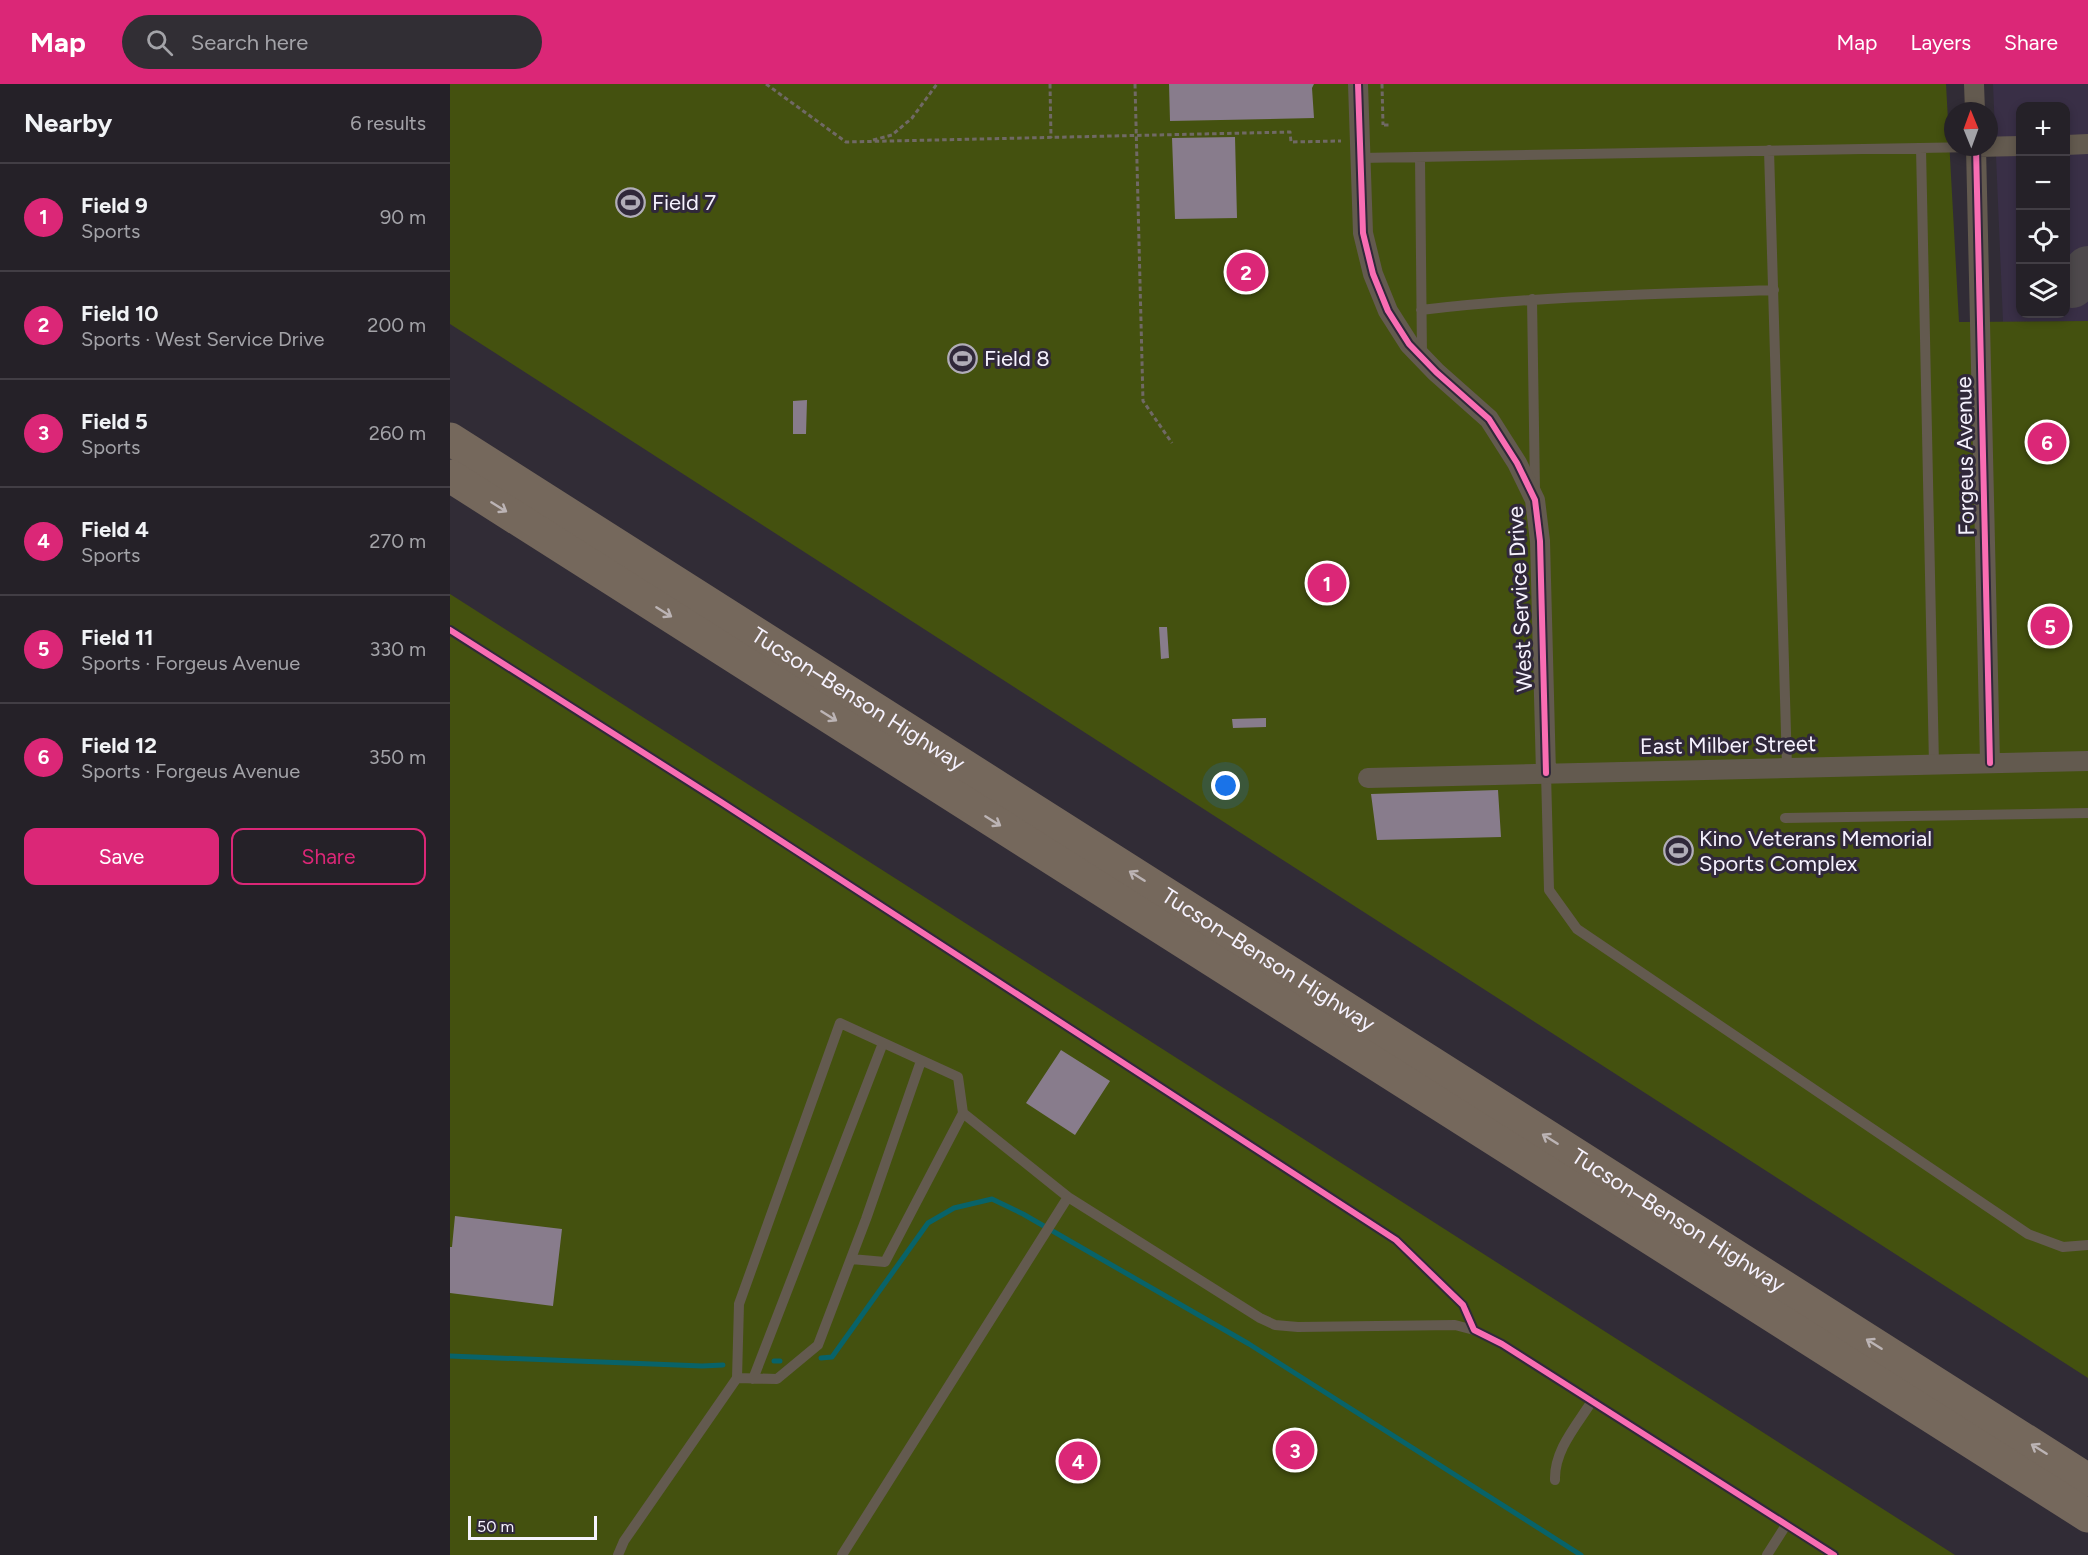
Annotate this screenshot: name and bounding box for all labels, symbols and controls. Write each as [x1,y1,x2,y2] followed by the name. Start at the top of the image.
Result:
[122,15,542,69] search box
[30,25,86,59] text: Map
[143,26,176,59] icon: search
[191,29,308,56] text: Search here
[1837,30,1877,55] text: Map
[1910,30,1971,55] text: Layers
[2004,30,2058,55] text: Share
[1944,102,1998,156] north arrow
[2016,102,2070,318] map controls
[2016,102,2070,156] button: +
[24,107,112,139] text: Nearby
[350,111,426,135] text: 6 results
[2016,156,2070,210] button: −
[615,186,647,218] sports icon: Field 7
[652,189,716,216] place label: Field 7
[81,192,148,219] text: Field 9
[39,205,48,229] text: 1
[380,205,426,229] text: 90 m
[2016,210,2070,264] button: locate
[81,219,140,243] text: Sports
[1226,250,1266,294] pin: 2
[2016,264,2070,318] button: layers
[81,300,158,327] text: Field 10
[38,313,49,337] text: 2
[367,313,426,337] text: 200 m
[81,327,324,351] text: Sports · West Service Drive
[947,342,979,374] sports icon: Field 8
[984,345,1050,372] place label: Field 8
[1950,376,1980,536] street label: Forgeus Avenue
[81,408,148,435] text: Field 5
[2028,420,2066,464] pin: 6
[38,421,49,445] text: 3
[369,421,426,445] text: 260 m
[81,435,140,459] text: Sports
[491,501,508,514] one-way arrow
[1502,505,1538,693] street label: West Service Drive
[81,516,149,543] text: Field 4
[37,529,50,553] text: 4
[369,529,426,553] text: 270 m
[81,543,140,567] text: Sports
[1308,560,1346,606] pin: 1
[2030,604,2070,648] pin: 5
[655,606,672,618] one-way arrow
[747,621,971,777] street label: Tucson–Benson Highway
[81,624,153,651] text: Field 11
[38,637,49,661] text: 5
[369,637,426,661] text: 330 m
[81,651,300,675] text: Sports · Forgeus Avenue
[820,710,837,723] one-way arrow
[1640,730,1816,760] street label: East Milber Street
[81,732,157,759] text: Field 12
[38,745,49,769] text: 6
[369,745,426,769] text: 350 m
[81,759,300,783] text: Sports · Forgeus Avenue
[1211,771,1240,800] your location
[984,815,1001,827] one-way arrow
[1699,825,1932,877] place label: Kino Veterans Memorial Sports Complex
[24,828,219,885] button: Save
[231,828,426,885] button: Share
[1662,835,1694,867] sports icon: Kino Veterans Memorial Sports Complex
[1129,870,1146,882] one-way arrow
[1157,881,1381,1037] street label: Tucson–Benson Highway
[1541,1132,1558,1145] one-way arrow
[1567,1142,1791,1298] street label: Tucson–Benson Highway
[1866,1338,1883,1350] one-way arrow
[1276,1428,1314,1472] pin: 3
[1058,1438,1098,1484] pin: 4
[2030,1442,2047,1455] one-way arrow
[468,1513,597,1540] scale bar
[477,1517,514,1536] text: 50 m

